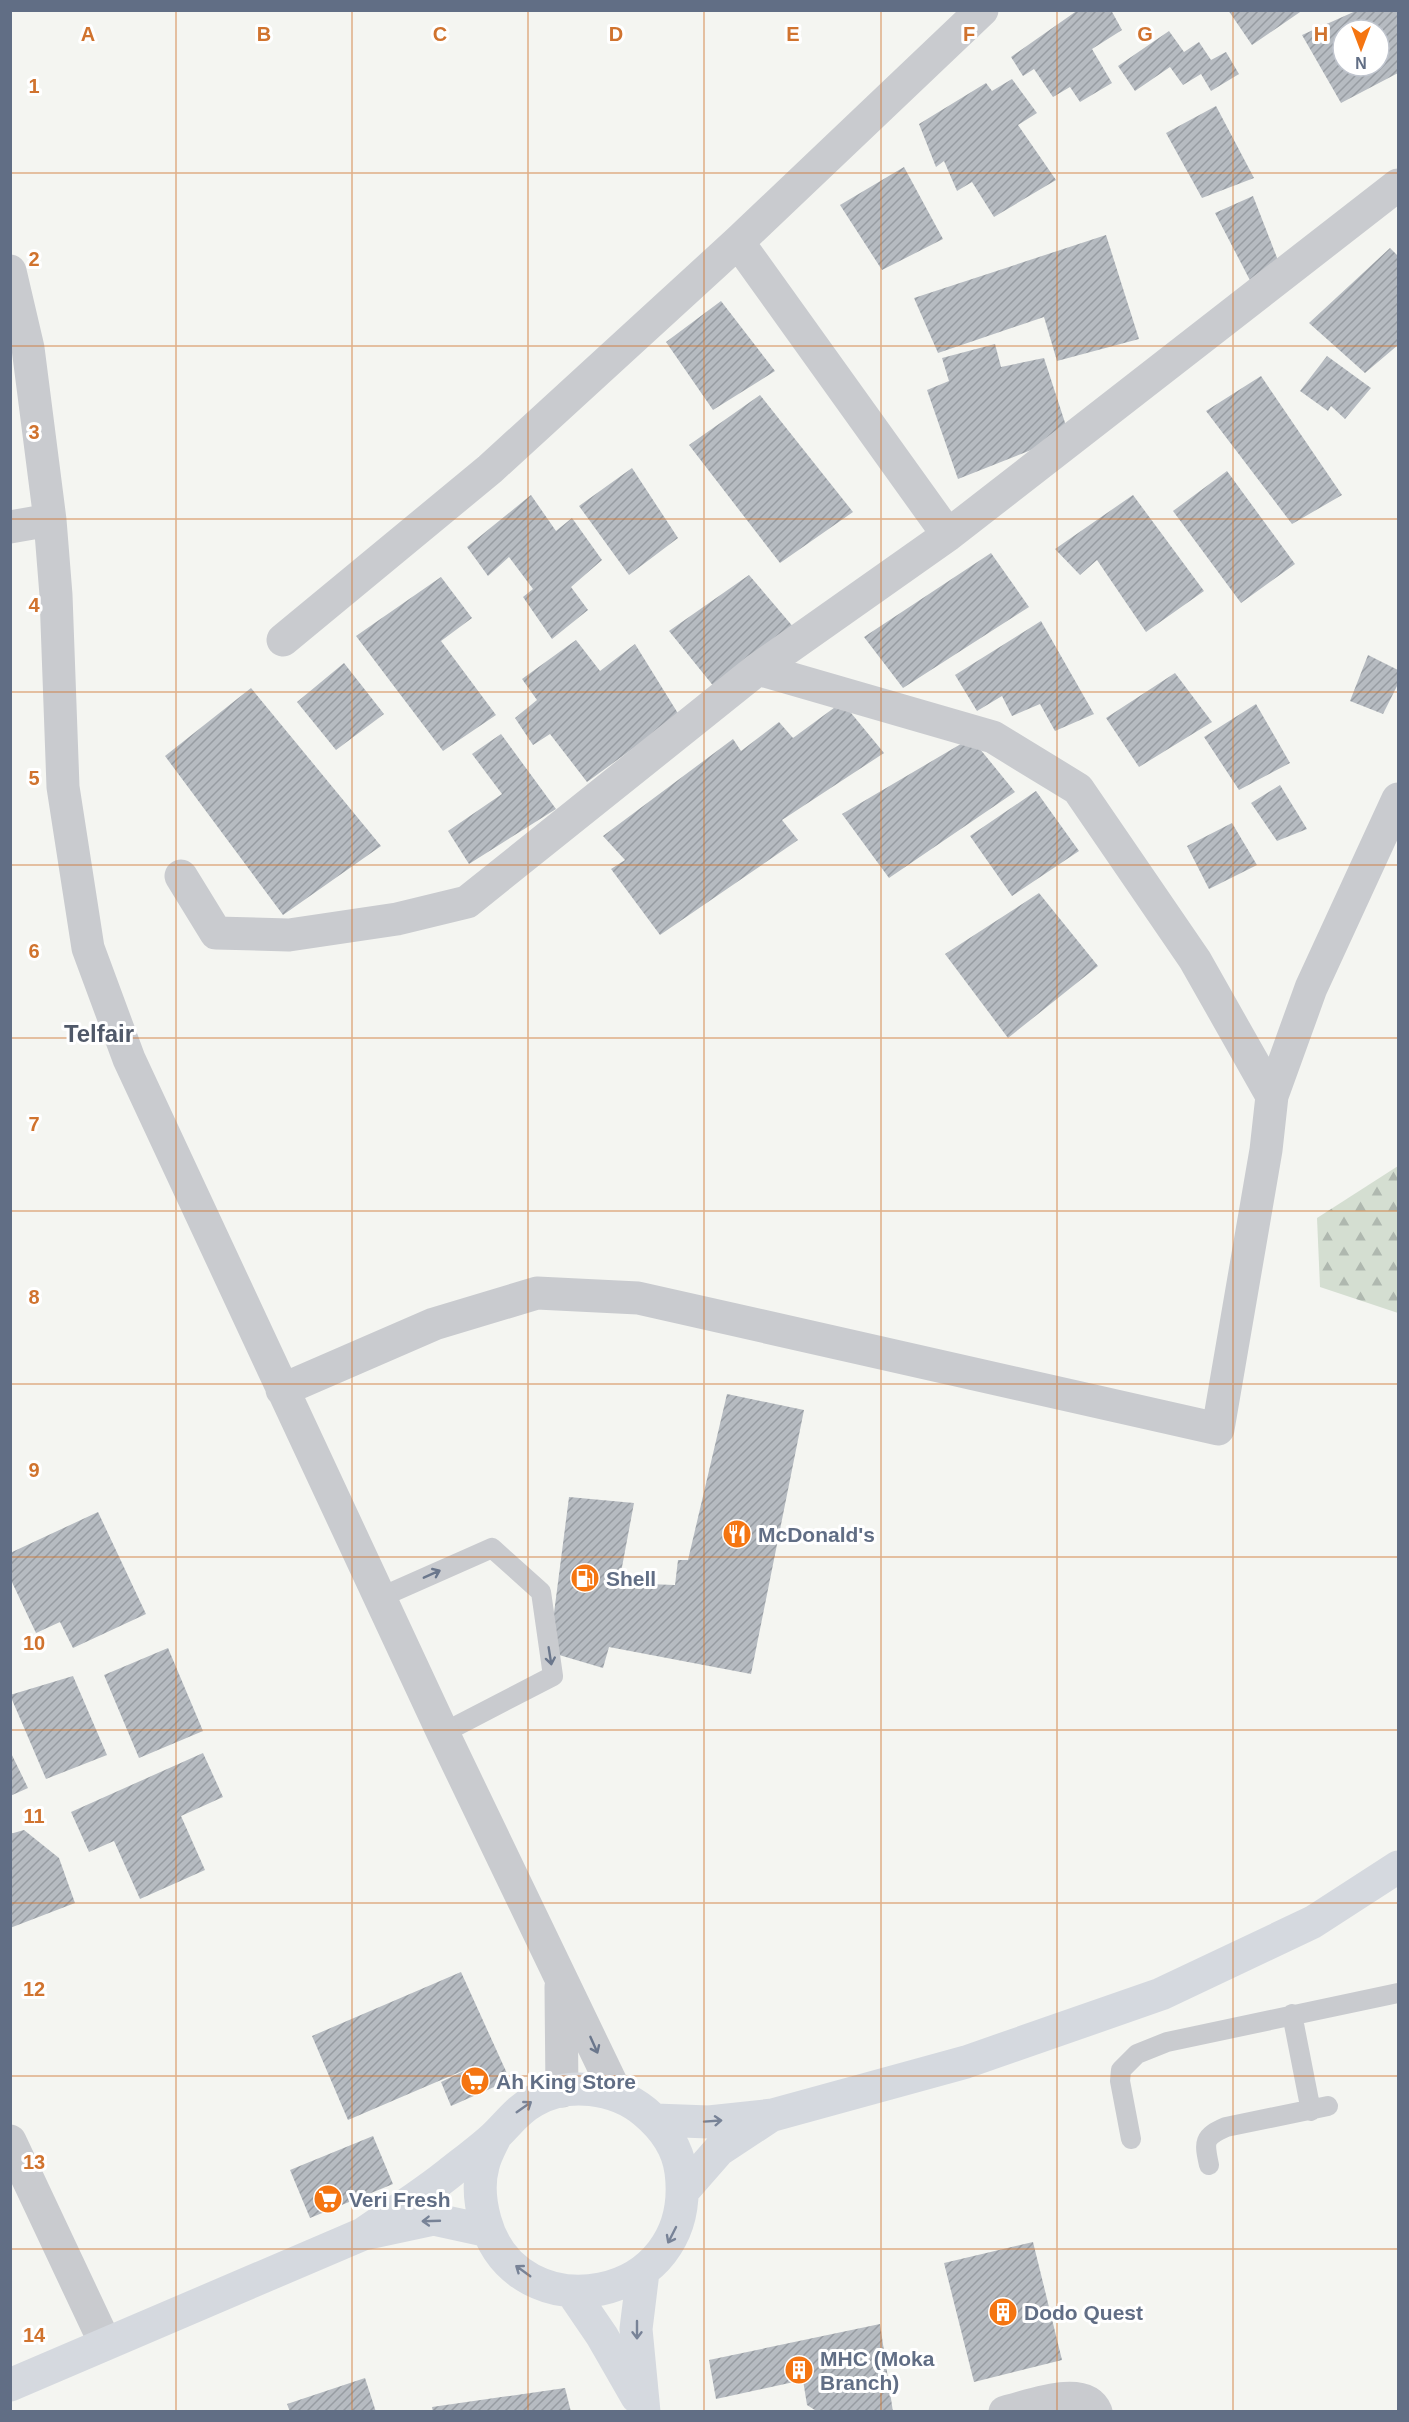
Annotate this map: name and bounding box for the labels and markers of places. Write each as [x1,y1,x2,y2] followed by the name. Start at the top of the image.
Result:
[721,1518,753,1550] restaurant icon: McDonald's
[758,1523,875,1546] place label: McDonald's
[569,1562,601,1594] fuel station icon: Shell
[606,1567,656,1590] place label: Shell
[459,2065,491,2097] supermarket icon: Ah King Store
[496,2070,636,2093] place label: Ah King Store
[312,2183,344,2215] supermarket icon: Veri Fresh
[349,2188,451,2211] place label: Veri Fresh
[987,2296,1019,2328] building icon: Dodo Quest
[1024,2301,1143,2324] place label: Dodo Quest
[820,2347,935,2394] place label: MHC (Moka Branch)
[783,2354,815,2386] building icon: MHC (Moka Branch)

